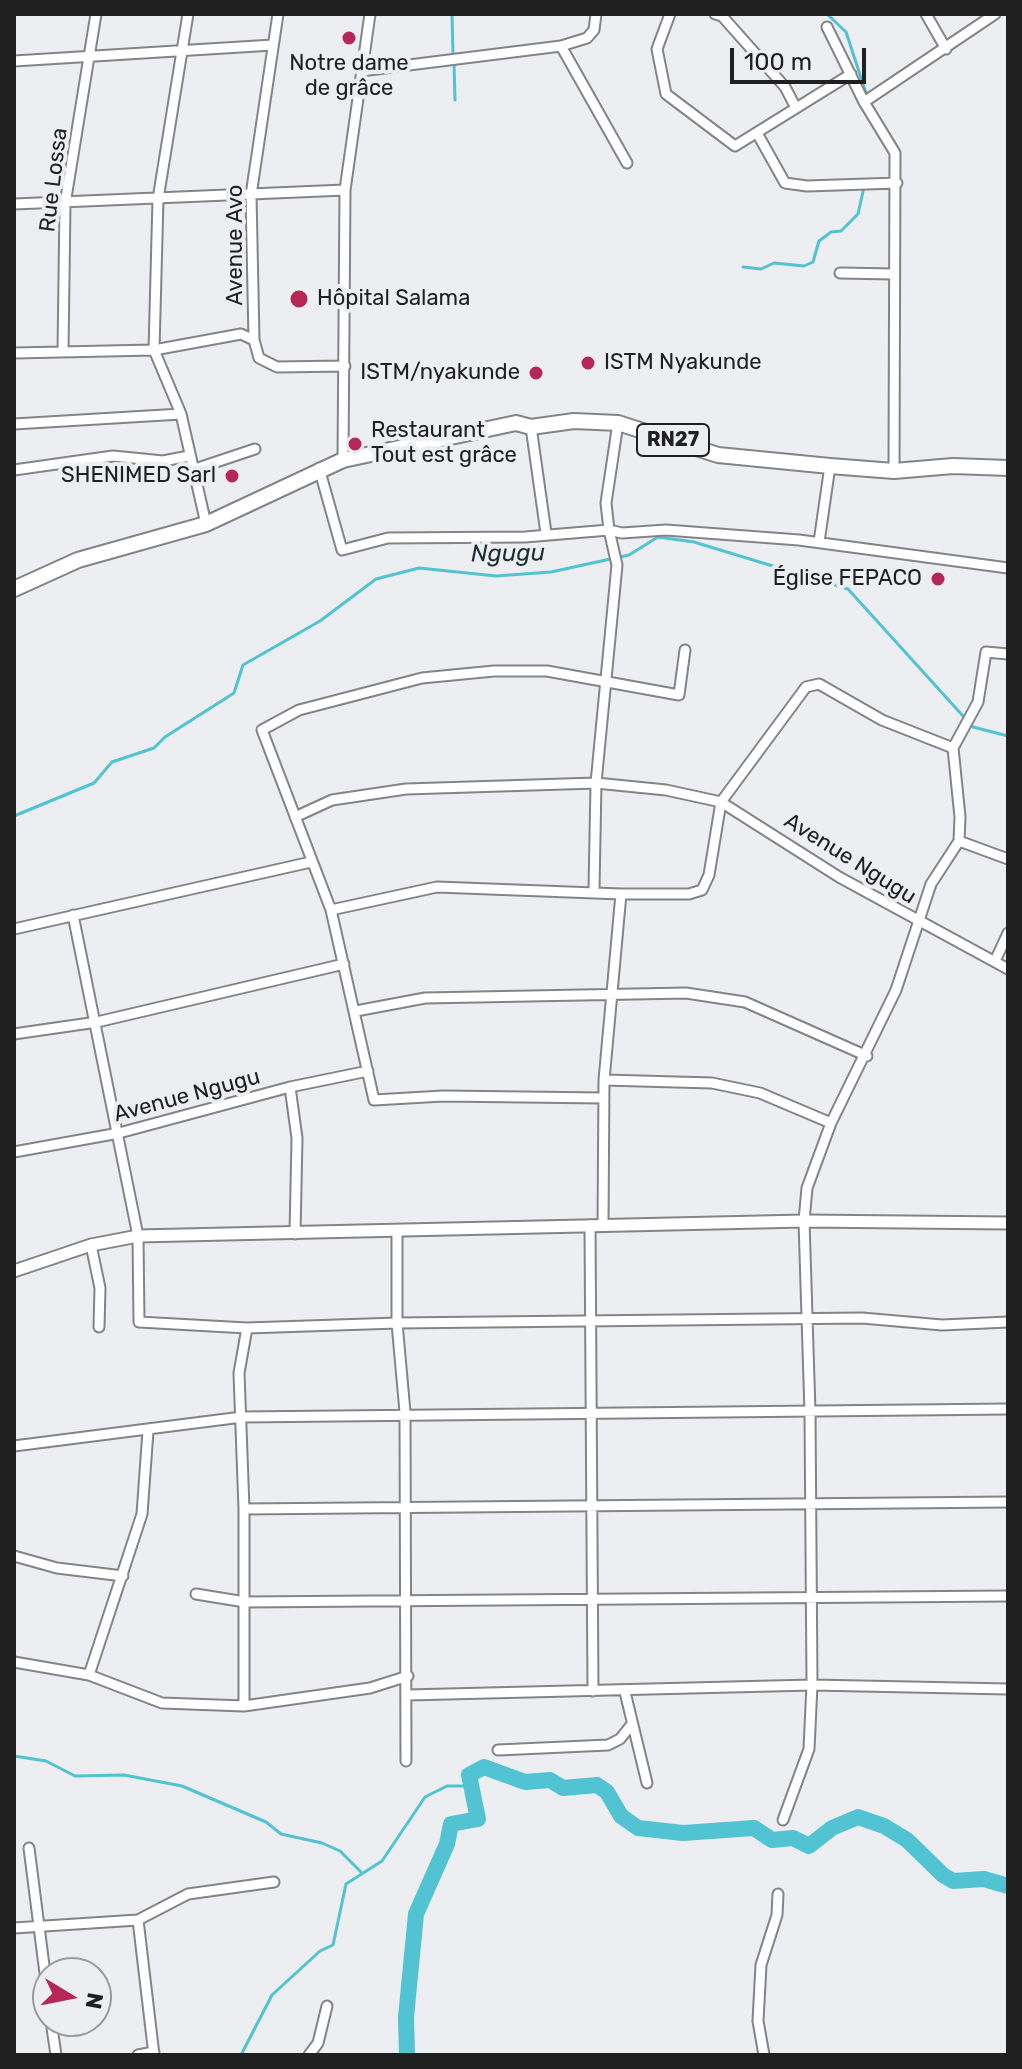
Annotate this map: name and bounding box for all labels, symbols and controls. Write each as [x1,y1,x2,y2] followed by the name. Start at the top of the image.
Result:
[340,29,358,47] marker: Notre dame de grâce
[734,32,870,82] scale bar
[744,48,812,76] text: 100 m
[289,51,409,102] place label: Notre dame de grâce
[35,126,73,234] street label: Rue Lossa
[223,185,249,305] street label: Avenue Avo
[317,286,470,312] place label: Hôpital Salama
[288,288,310,310] marker: Hôpital Salama
[604,350,762,376] place label: ISTM Nyakunde
[579,354,597,372] marker: ISTM Nyakunde
[360,360,520,386] place label: ISTM/nyakunde
[527,364,545,382] marker: ISTM/nyakunde
[371,418,517,470] place label: Restaurant Tout est grâce
[637,424,709,456] road number: RN27
[346,435,364,453] marker: Restaurant Tout est grâce
[61,463,216,489] place label: SHENIMED Sarl
[223,467,241,485] marker: SHENIMED Sarl
[471,539,545,569] water label: Ngugu
[773,566,922,592] place label: Église FEPACO
[929,570,947,588] marker: Église FEPACO
[779,808,921,910] street label: Avenue Ngugu
[111,1064,263,1128] street label: Avenue Ngugu
[32,1957,112,2037] north arrow
[79,1991,109,2011] text: N

